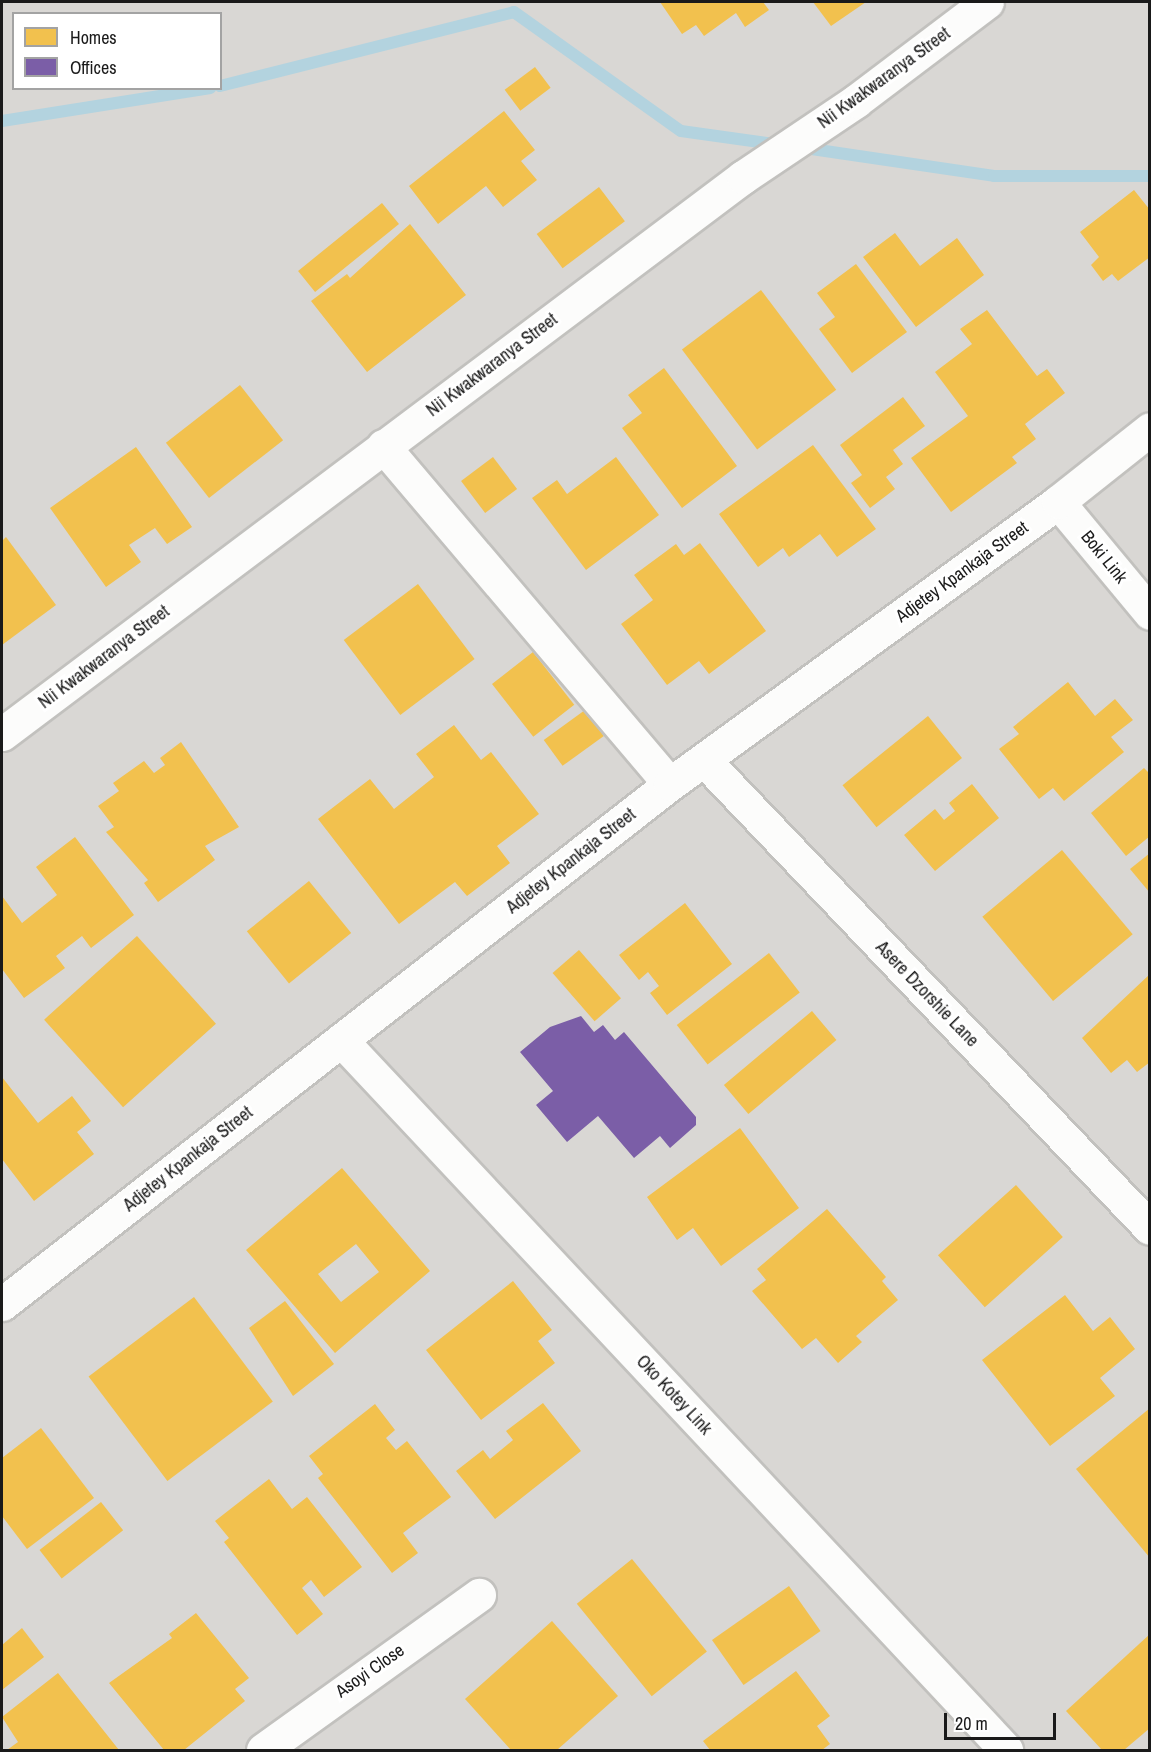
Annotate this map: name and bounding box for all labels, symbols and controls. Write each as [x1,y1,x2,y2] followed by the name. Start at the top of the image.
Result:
[12,12,222,90] legend
[814,23,954,133] street label: Nii Kwakwaranya Street
[70,25,117,50] text: Homes
[70,55,117,80] text: Offices
[422,309,562,421] street label: Nii Kwakwaranya Street
[892,517,1032,627] street label: Adjetey Kpankaja Street
[1076,526,1132,588] street label: Boki Link
[34,601,174,713] street label: Nii Kwakwaranya Street
[502,804,640,918] street label: Adjetey Kpankaja Street
[871,937,983,1051] street label: Asere Dzorshie Lane
[119,1102,257,1216] street label: Adjetey Kpankaja Street
[632,1351,716,1439] street label: Oko Kotey Link
[332,1640,408,1702] street label: Asoyi Close
[947,1701,1060,1739] scale bar
[955,1711,988,1736] text: 20 m

